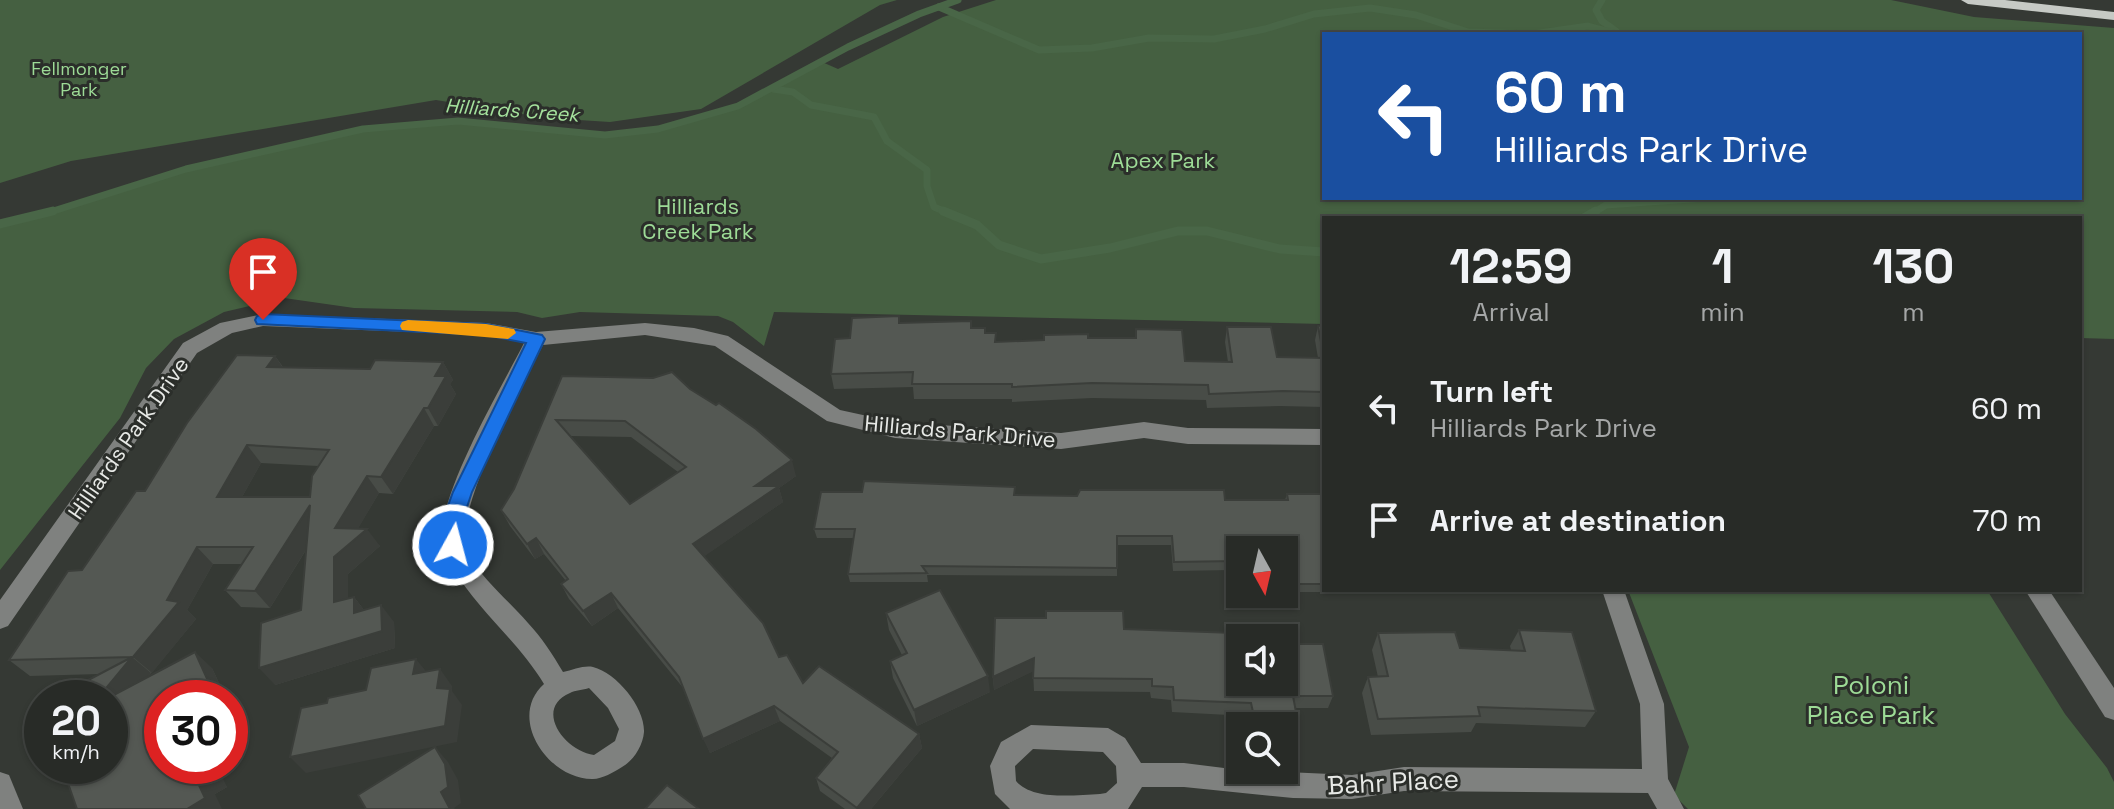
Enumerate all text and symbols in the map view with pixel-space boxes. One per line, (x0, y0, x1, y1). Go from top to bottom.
park label: Fellmonger Park (31, 57, 127, 101)
text: 60 m (1494, 57, 1627, 128)
icon: left (1362, 64, 1466, 168)
water label: Hilliards Creek (444, 92, 582, 128)
text: Hilliards Park Drive (1494, 127, 1808, 173)
park label: Apex Park (1111, 146, 1216, 174)
park label: Hilliards Creek Park (642, 192, 754, 245)
text: 12:59 (1450, 236, 1573, 297)
text: 1 (1712, 236, 1733, 297)
text: 130 (1872, 236, 1954, 297)
pin (229, 238, 297, 320)
icon: arrive (241, 250, 285, 294)
text: Arrival (1472, 295, 1550, 329)
text: min (1700, 295, 1745, 329)
text: m (1902, 295, 1925, 329)
street label: Hilliards Park Drive (61, 351, 195, 525)
text: Turn left (1430, 372, 1553, 411)
icon: left (1362, 386, 1406, 430)
text: 60 m (1971, 389, 2042, 428)
street label: Hilliards Park Drive (863, 409, 1057, 453)
text: Hilliards Park Drive (1430, 411, 1657, 445)
icon: arrive (1362, 498, 1406, 542)
text: Arrive at destination (1430, 501, 1726, 540)
text: 70 m (1973, 501, 2042, 540)
position arrow (411, 503, 495, 587)
north arrow (1226, 536, 1298, 608)
map controls (1226, 536, 1298, 784)
button: sound (1226, 624, 1298, 696)
park label: Poloni Place Park (1807, 668, 1935, 732)
speed limit sign: 30 (144, 680, 248, 784)
text: 20 (51, 696, 101, 747)
button: search (1226, 712, 1298, 784)
text: km/h (52, 739, 100, 765)
street label: Bahr Place (1326, 762, 1460, 802)

